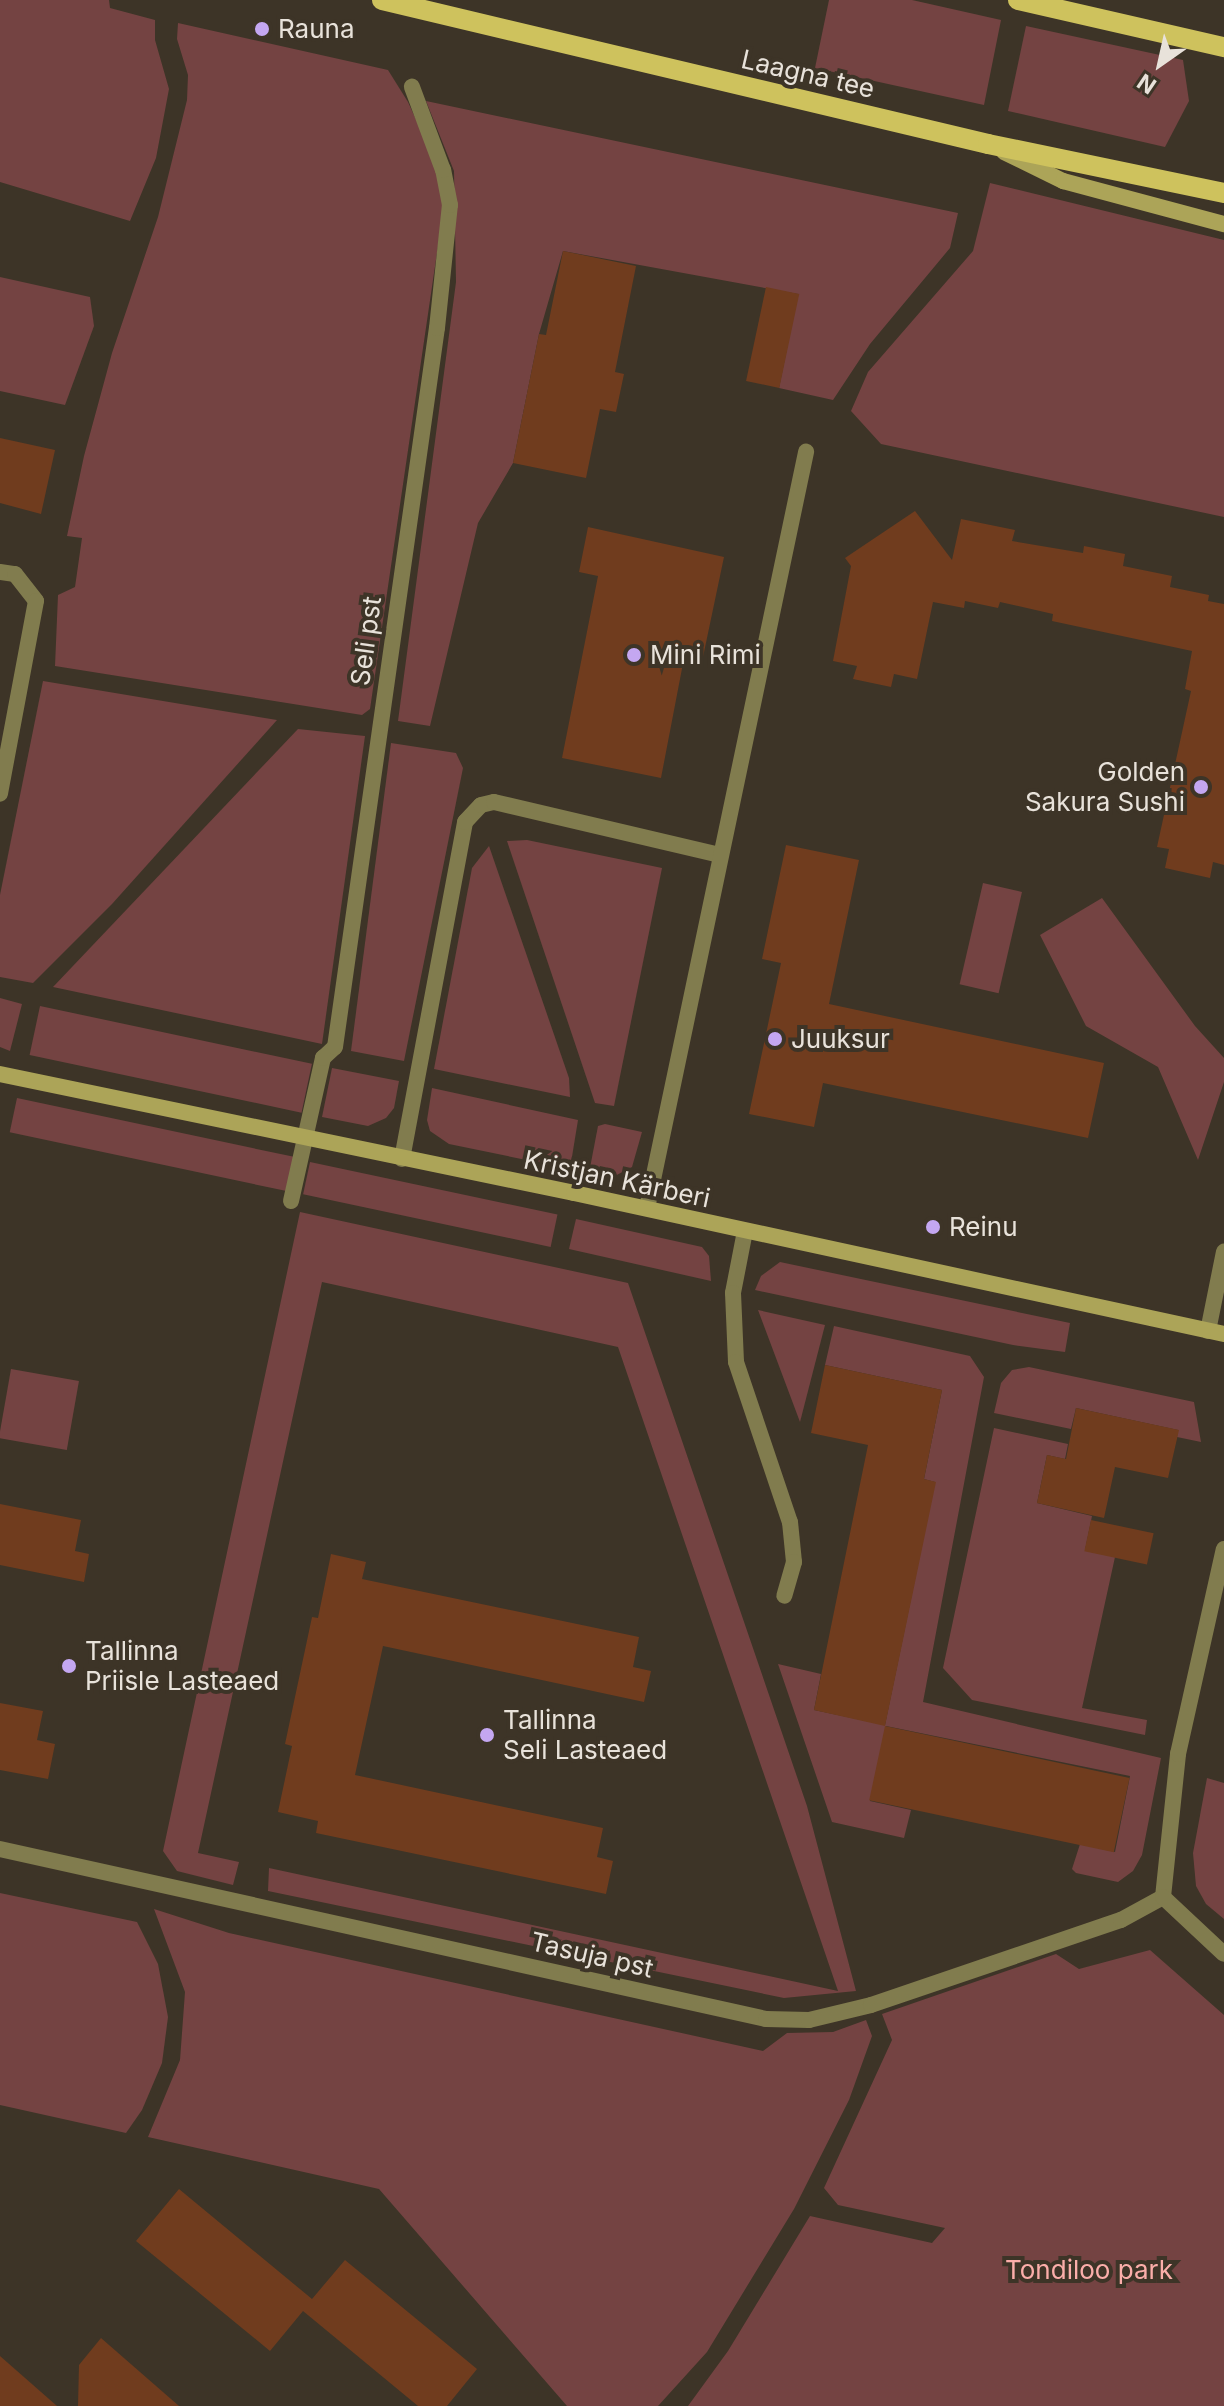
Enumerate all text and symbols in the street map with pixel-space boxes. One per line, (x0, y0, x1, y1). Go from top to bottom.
place label: Rauna (278, 13, 355, 45)
marker: Rauna (253, 20, 271, 38)
north arrow (1120, 24, 1200, 104)
street label: Laagna tee (738, 44, 878, 104)
text: N (1132, 68, 1161, 99)
street label: Seli pst (344, 594, 388, 688)
place label: Mini Rimi (650, 639, 761, 671)
marker: Mini Rimi (625, 646, 643, 664)
place label: Golden Sakura Sushi (1025, 756, 1185, 818)
marker: Golden Sakura Sushi (1192, 778, 1210, 796)
place label: Juuksur (791, 1023, 890, 1055)
marker: Juuksur (766, 1030, 784, 1048)
street label: Kristjan Kärberi (521, 1144, 713, 1214)
place label: Reinu (949, 1211, 1018, 1243)
marker: Reinu (924, 1218, 942, 1236)
place label: Tallinna Priisle Lasteaed (85, 1635, 279, 1696)
marker: Tallinna Priisle Lasteaed (60, 1657, 78, 1675)
place label: Tallinna Seli Lasteaed (503, 1704, 667, 1766)
marker: Tallinna Seli Lasteaed (478, 1726, 496, 1744)
street label: Tasuja pst (528, 1926, 656, 1984)
park label: Tondiloo park (1005, 2254, 1173, 2286)

